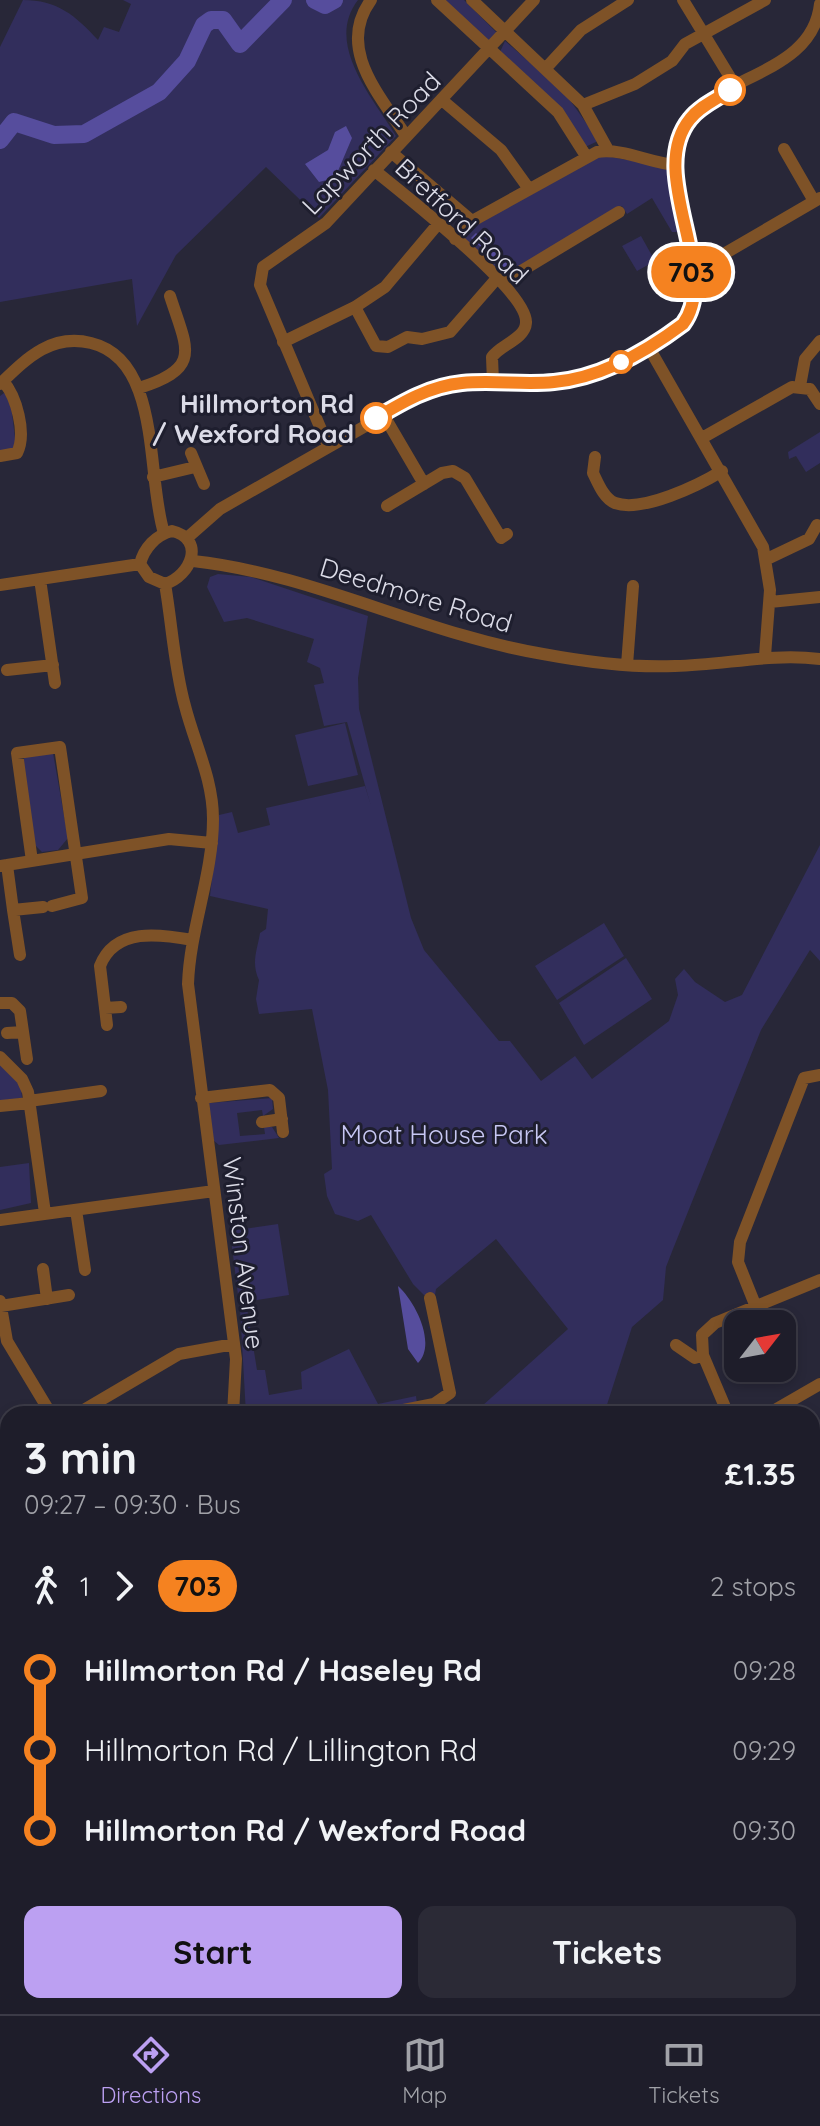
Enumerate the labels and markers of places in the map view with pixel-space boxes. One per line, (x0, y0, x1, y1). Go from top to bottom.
unlabelled marker (715, 75, 745, 105)
unlabelled marker (610, 351, 632, 373)
place label: Hillmorton Rd / Wexford Road (152, 387, 354, 450)
marker: Hillmorton Rd / Wexford Road (361, 403, 391, 433)

